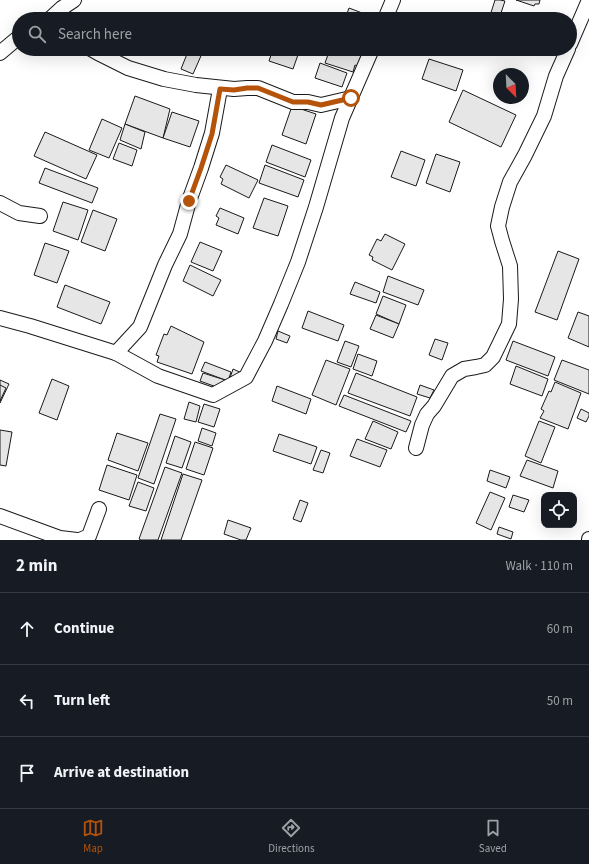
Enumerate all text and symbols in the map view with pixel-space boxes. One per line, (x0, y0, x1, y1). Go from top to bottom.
search box (12, 12, 577, 56)
icon: search (26, 23, 48, 45)
text: Search here (58, 24, 132, 45)
north arrow (493, 68, 529, 104)
route start (342, 89, 360, 107)
route end (180, 192, 198, 210)
map controls (541, 492, 577, 528)
button: locate (541, 492, 577, 528)
text: 2 min (16, 554, 57, 578)
text: Walk · 110 m (505, 557, 573, 575)
icon: ahead (16, 618, 38, 640)
text: Continue (54, 618, 114, 639)
text: 60 m (547, 620, 573, 638)
icon: left (16, 690, 38, 712)
text: Turn left (54, 690, 110, 711)
text: 50 m (547, 692, 573, 710)
icon: arrive (16, 762, 38, 784)
text: Arrive at destination (54, 762, 189, 783)
tab: Map (82, 817, 104, 856)
tab: Directions (268, 817, 315, 856)
tab: Saved (479, 817, 507, 856)

